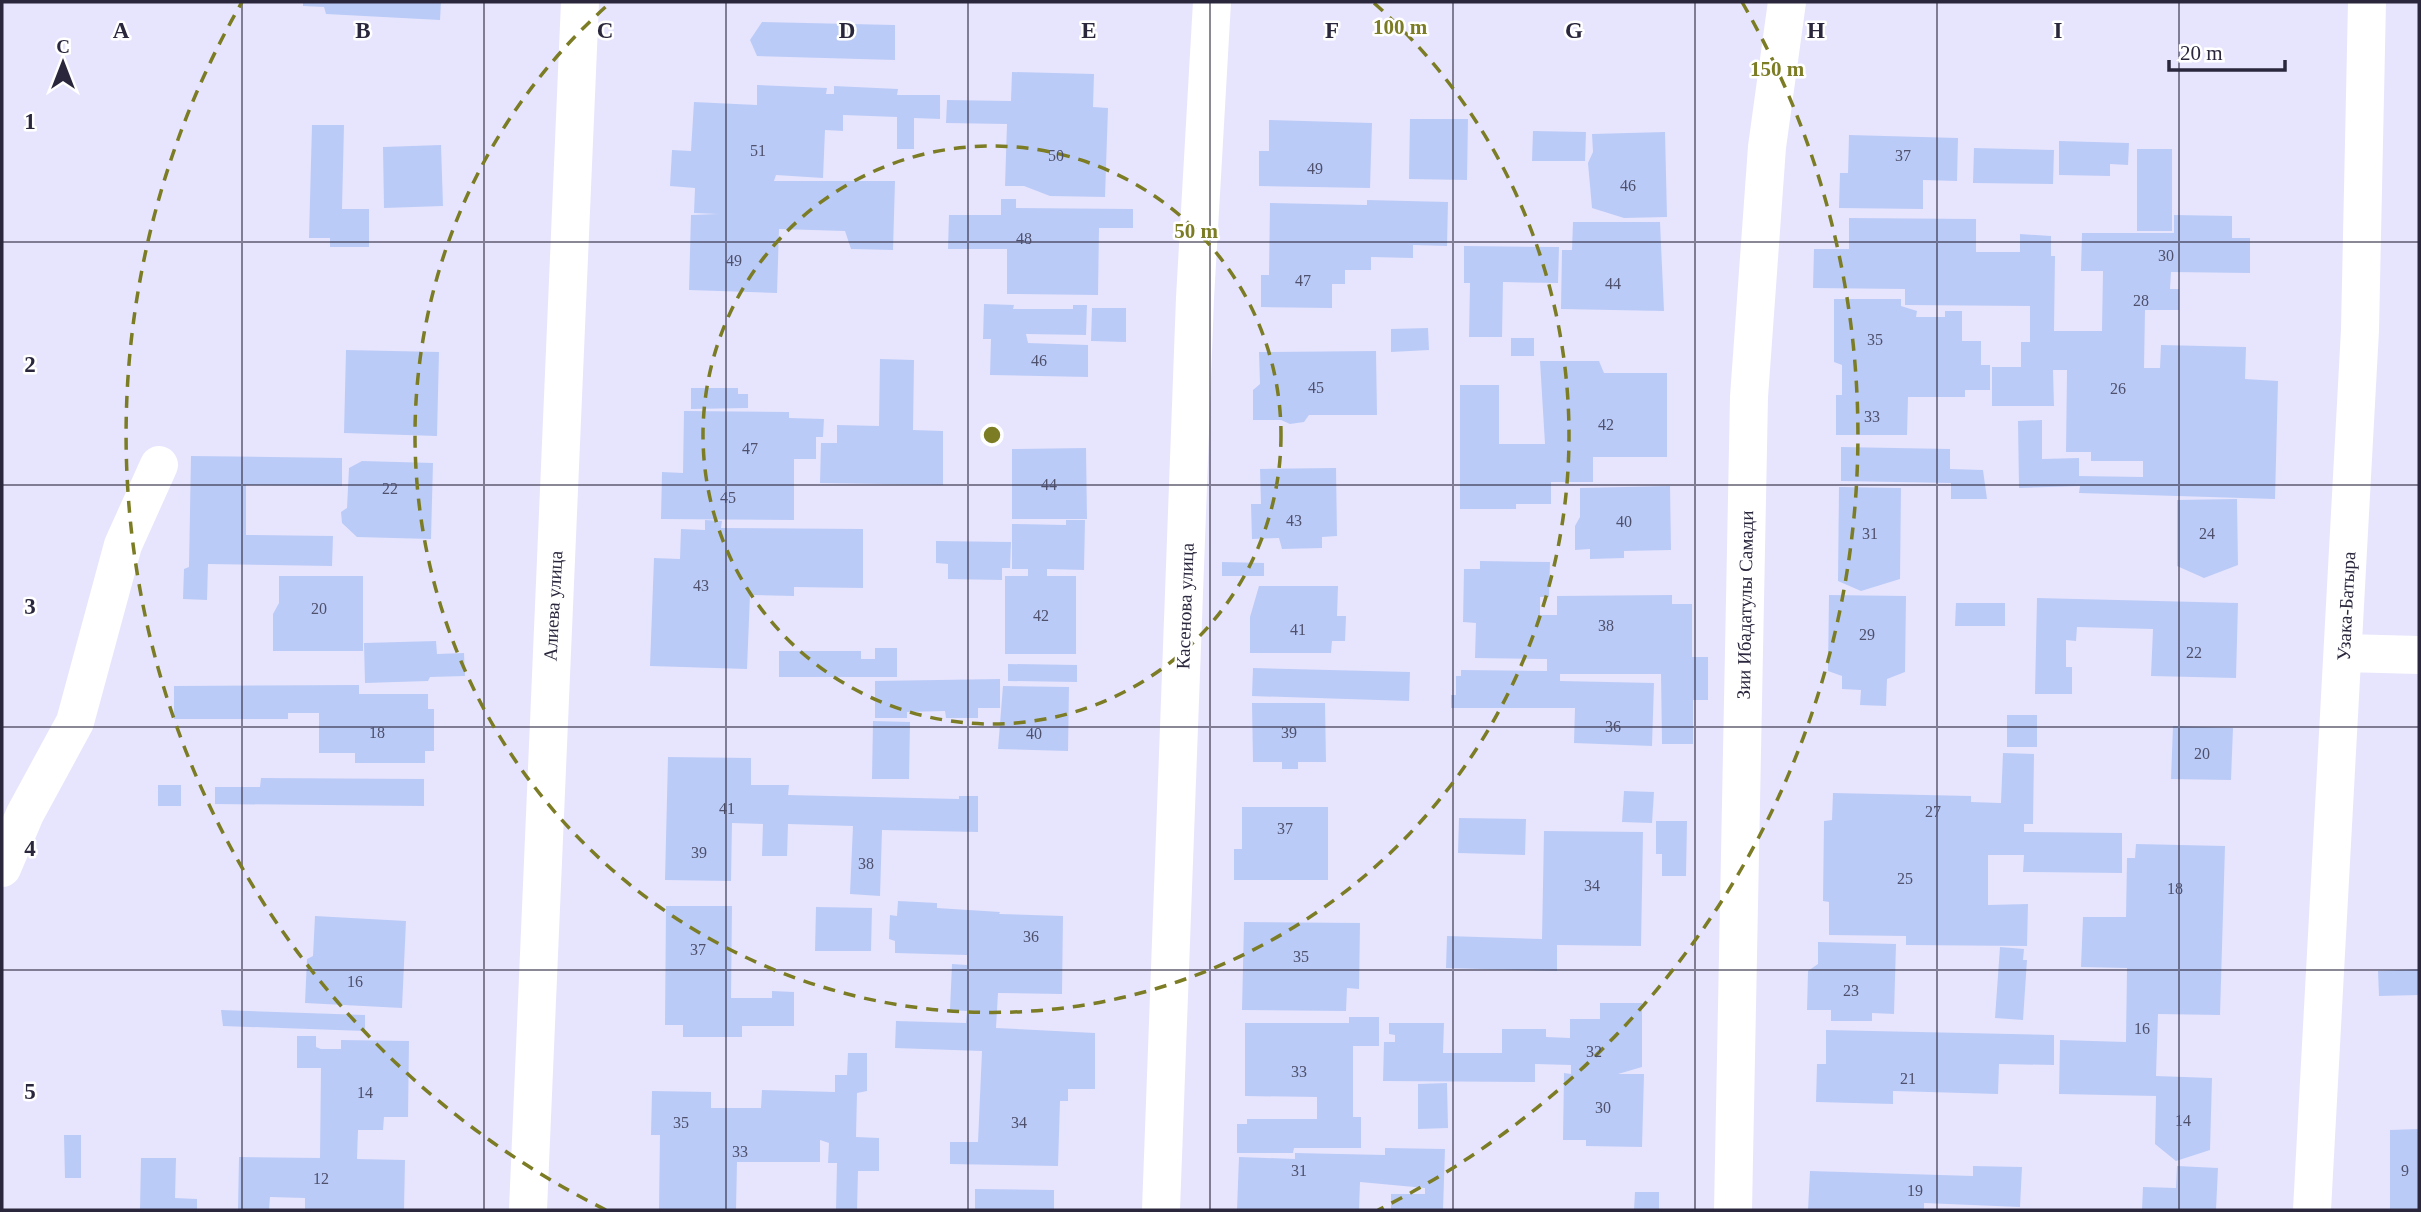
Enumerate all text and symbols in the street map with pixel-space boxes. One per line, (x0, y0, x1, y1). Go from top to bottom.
text: 100 m (1373, 15, 1428, 39)
text: A (113, 18, 130, 43)
text: B (355, 18, 371, 43)
text: C (597, 18, 613, 43)
text: D (839, 18, 855, 43)
text: E (1081, 18, 1097, 43)
text: F (1325, 18, 1339, 43)
text: G (1565, 18, 1583, 43)
text: H (1807, 18, 1825, 43)
text: I (2054, 18, 2063, 43)
north arrow (28, 28, 98, 98)
scale bar (2169, 28, 2284, 72)
text: С (56, 36, 70, 57)
text: 20 m (2180, 41, 2223, 65)
text: 150 m (1750, 57, 1805, 81)
text: 1 (24, 109, 36, 134)
house number: 51 (750, 142, 766, 159)
house number: 50 (1048, 147, 1064, 164)
house number: 37 (1895, 147, 1911, 164)
house number: 49 (1307, 160, 1323, 177)
house number: 46 (1620, 177, 1636, 194)
text: 50 m (1174, 219, 1218, 243)
house number: 48 (1016, 230, 1032, 247)
house number: 30 (2158, 247, 2174, 264)
house number: 49 (726, 252, 742, 269)
house number: 47 (1295, 272, 1311, 289)
house number: 44 (1605, 275, 1621, 292)
house number: 28 (2133, 292, 2149, 309)
house number: 35 (1867, 331, 1883, 348)
text: 2 (24, 352, 36, 377)
house number: 46 (1031, 352, 1047, 369)
house number: 45 (1308, 379, 1324, 396)
house number: 26 (2110, 380, 2126, 397)
house number: 33 (1864, 408, 1880, 425)
house number: 42 (1598, 416, 1614, 433)
centre of rings (980, 423, 1004, 447)
house number: 47 (742, 440, 758, 457)
house number: 44 (1041, 476, 1057, 493)
house number: 22 (382, 480, 398, 497)
house number: 45 (720, 489, 736, 506)
street label: Зии Ибадатулы Самади (1733, 510, 1757, 700)
house number: 43 (1286, 512, 1302, 529)
house number: 40 (1616, 513, 1632, 530)
house number: 31 (1862, 525, 1878, 542)
house number: 24 (2199, 525, 2215, 542)
street label: Касенова улица (1172, 542, 1198, 670)
street label: Алиева улица (540, 550, 566, 662)
street label: Узака-Батыра (2333, 550, 2359, 661)
house number: 43 (693, 577, 709, 594)
text: 3 (24, 594, 36, 619)
house number: 20 (311, 600, 327, 617)
house number: 42 (1033, 607, 1049, 624)
house number: 38 (1598, 617, 1614, 634)
house number: 41 (1290, 621, 1306, 638)
house number: 29 (1859, 626, 1875, 643)
house number: 22 (2186, 644, 2202, 661)
house number: 36 (1605, 718, 1621, 735)
house number: 18 (369, 724, 385, 741)
house number: 39 (1281, 724, 1297, 741)
house number: 40 (1026, 725, 1042, 742)
house number: 20 (2194, 745, 2210, 762)
house number: 41 (719, 800, 735, 817)
house number: 27 (1925, 803, 1941, 820)
house number: 37 (1277, 820, 1293, 837)
text: 4 (24, 836, 36, 861)
house number: 39 (691, 844, 707, 861)
house number: 38 (858, 855, 874, 872)
house number: 25 (1897, 870, 1913, 887)
house number: 34 (1584, 877, 1600, 894)
house number: 18 (2167, 880, 2183, 897)
house number: 36 (1023, 928, 1039, 945)
house number: 37 (690, 941, 706, 958)
house number: 35 (1293, 948, 1309, 965)
house number: 16 (347, 973, 363, 990)
house number: 23 (1843, 982, 1859, 999)
house number: 16 (2134, 1020, 2150, 1037)
house number: 32 (1586, 1043, 1602, 1060)
house number: 33 (1291, 1063, 1307, 1080)
house number: 21 (1900, 1070, 1916, 1087)
text: 5 (24, 1079, 36, 1104)
house number: 14 (357, 1084, 373, 1101)
house number: 30 (1595, 1099, 1611, 1116)
house number: 14 (2175, 1112, 2191, 1129)
house number: 35 (673, 1114, 689, 1131)
house number: 34 (1011, 1114, 1027, 1131)
house number: 33 (732, 1143, 748, 1160)
house number: 31 (1291, 1162, 1307, 1179)
house number: 9 (2401, 1162, 2409, 1179)
house number: 12 (313, 1170, 329, 1187)
house number: 19 (1907, 1182, 1923, 1199)

